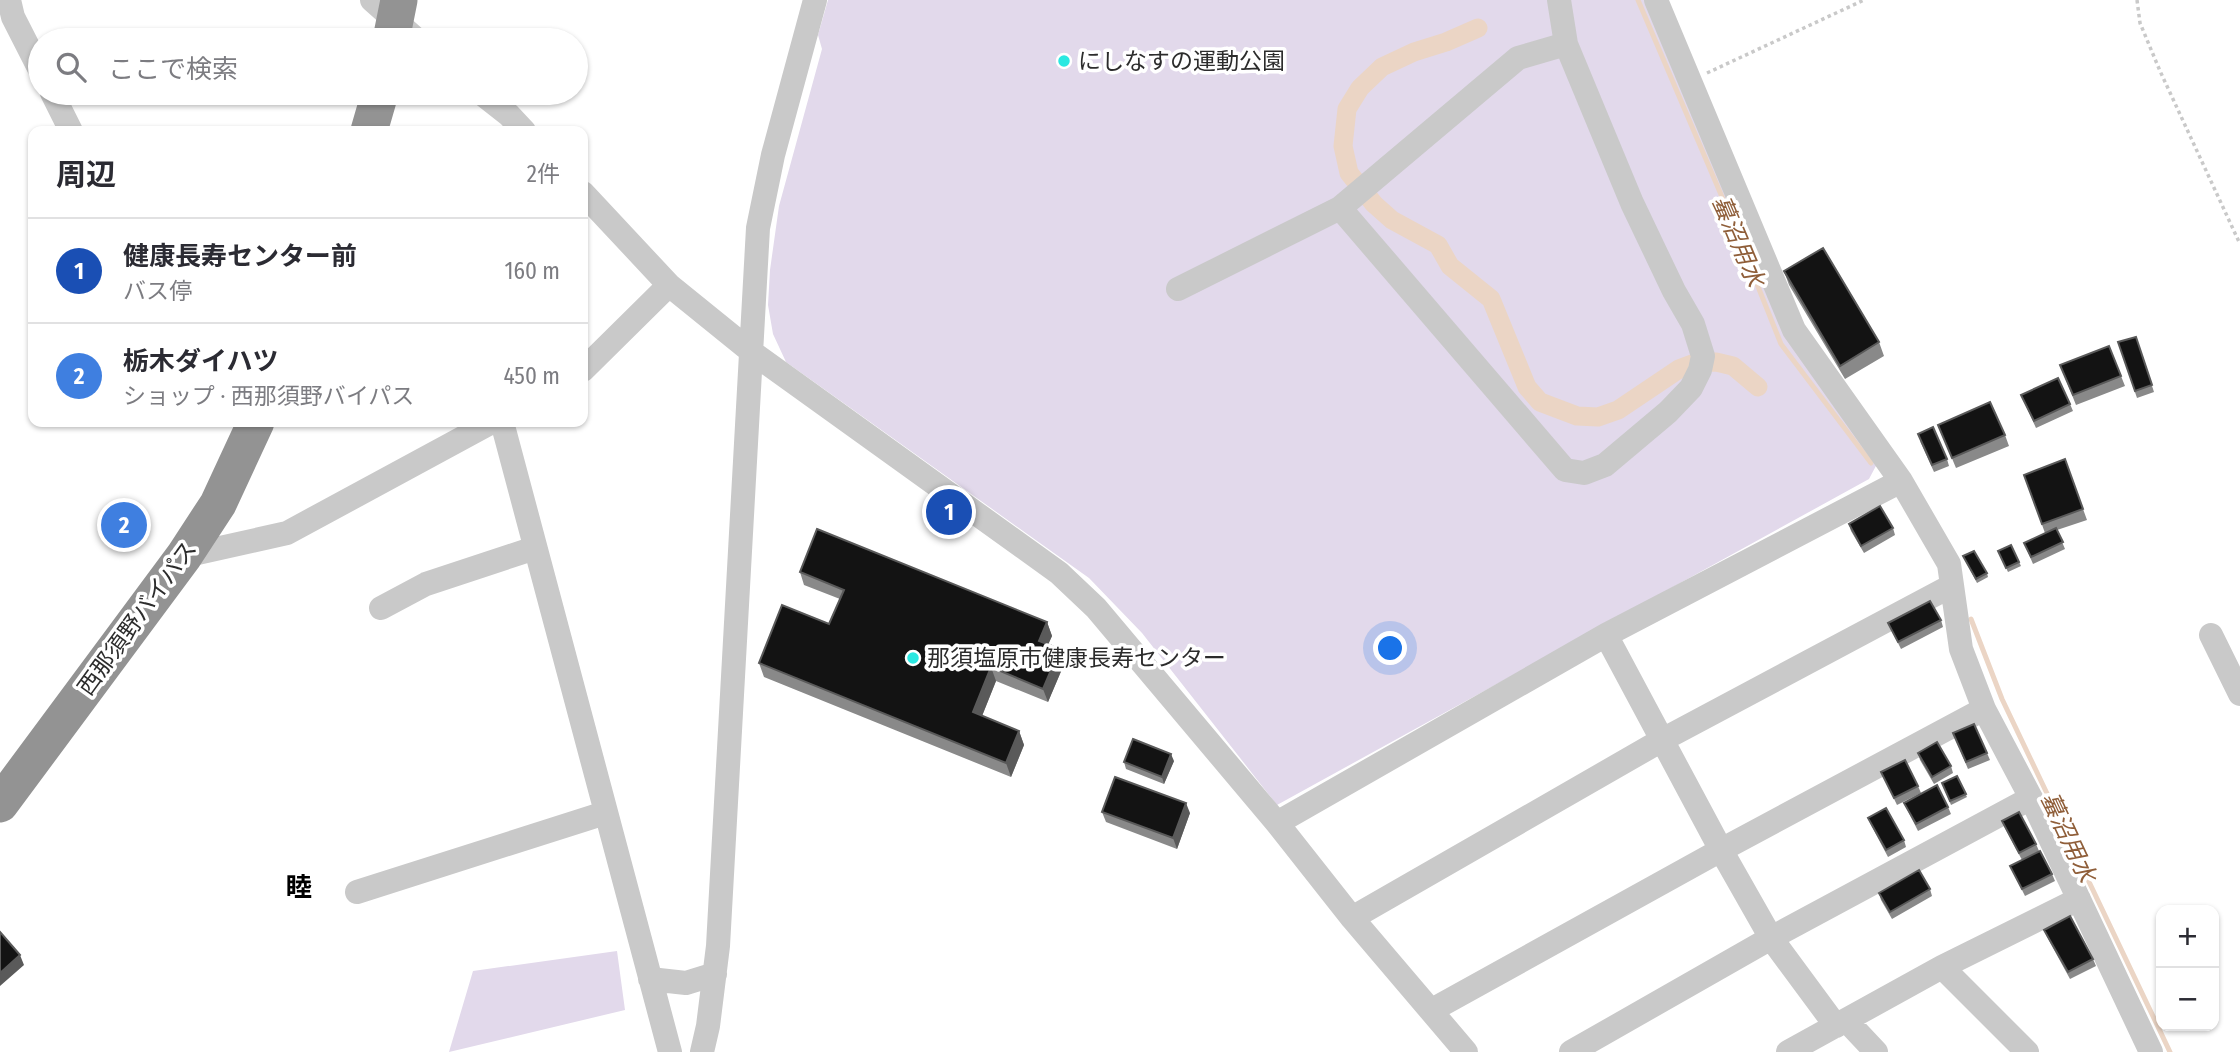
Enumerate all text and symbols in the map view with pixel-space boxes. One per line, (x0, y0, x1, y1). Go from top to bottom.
search box (28, 28, 588, 105)
place label: にしなすの運動公園 (1078, 47, 1285, 75)
icon: search (52, 48, 90, 86)
marker: にしなすの運動公園 (1056, 53, 1072, 69)
text: ここで検索 (108, 54, 238, 85)
text: 周辺 (56, 157, 116, 193)
text: 2件 (527, 160, 560, 188)
water label: 蟇沼用水 (1706, 191, 1771, 293)
text: 健康長寿センター前 (123, 241, 357, 272)
text: 1 (74, 257, 84, 285)
text: 160 m (505, 257, 560, 285)
text: バス停 (123, 277, 192, 305)
text: 栃木ダイハツ (123, 346, 278, 377)
text: 2 (74, 362, 84, 390)
text: 450 m (503, 362, 560, 390)
text: ショップ · 西那須野バイパス (123, 382, 414, 410)
pin: 1 (926, 486, 972, 538)
pin: 2 (101, 499, 147, 551)
street label: 西那須野バイパス (72, 536, 202, 700)
your location (1373, 631, 1407, 665)
place label: 那須塩原市健康長寿センター (927, 644, 1226, 672)
marker: 那須塩原市健康長寿センター (905, 650, 921, 666)
water label: 蟇沼用水 (2035, 788, 2102, 889)
district label: 睦 (286, 872, 312, 903)
map controls (2156, 905, 2219, 1031)
button: + (2156, 905, 2219, 968)
button: − (2156, 968, 2219, 1031)

